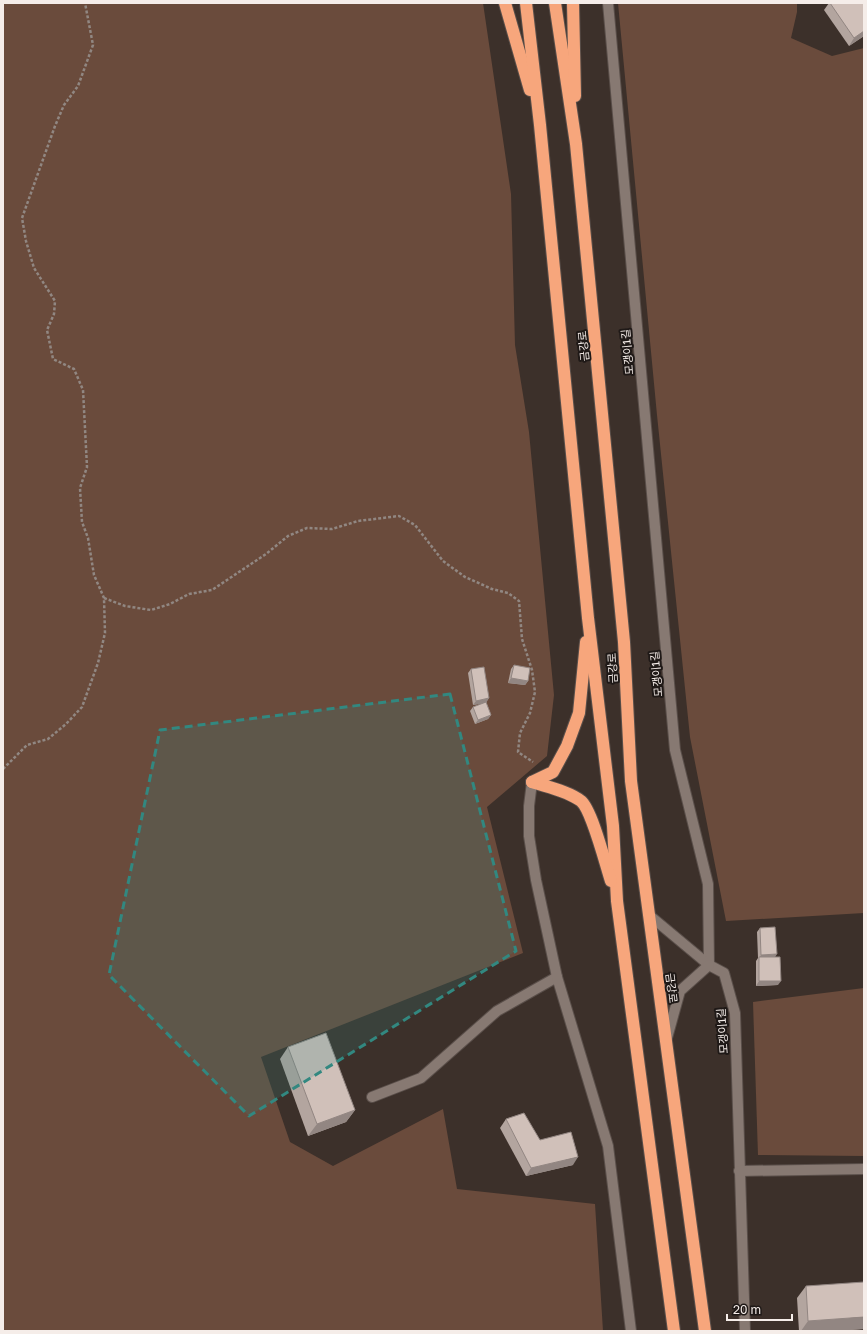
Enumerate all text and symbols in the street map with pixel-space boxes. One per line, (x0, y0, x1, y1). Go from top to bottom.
street label: 모갱이1길 (619, 329, 635, 375)
street label: 금강로 (575, 330, 591, 362)
street label: 모갱이1길 (648, 651, 664, 697)
street label: 금강로 (605, 652, 619, 684)
street label: 금강로 (664, 972, 680, 1004)
street label: 모갱이1길 (714, 1008, 730, 1054)
scale bar (727, 1296, 792, 1322)
text: 20 m (733, 1302, 761, 1317)

